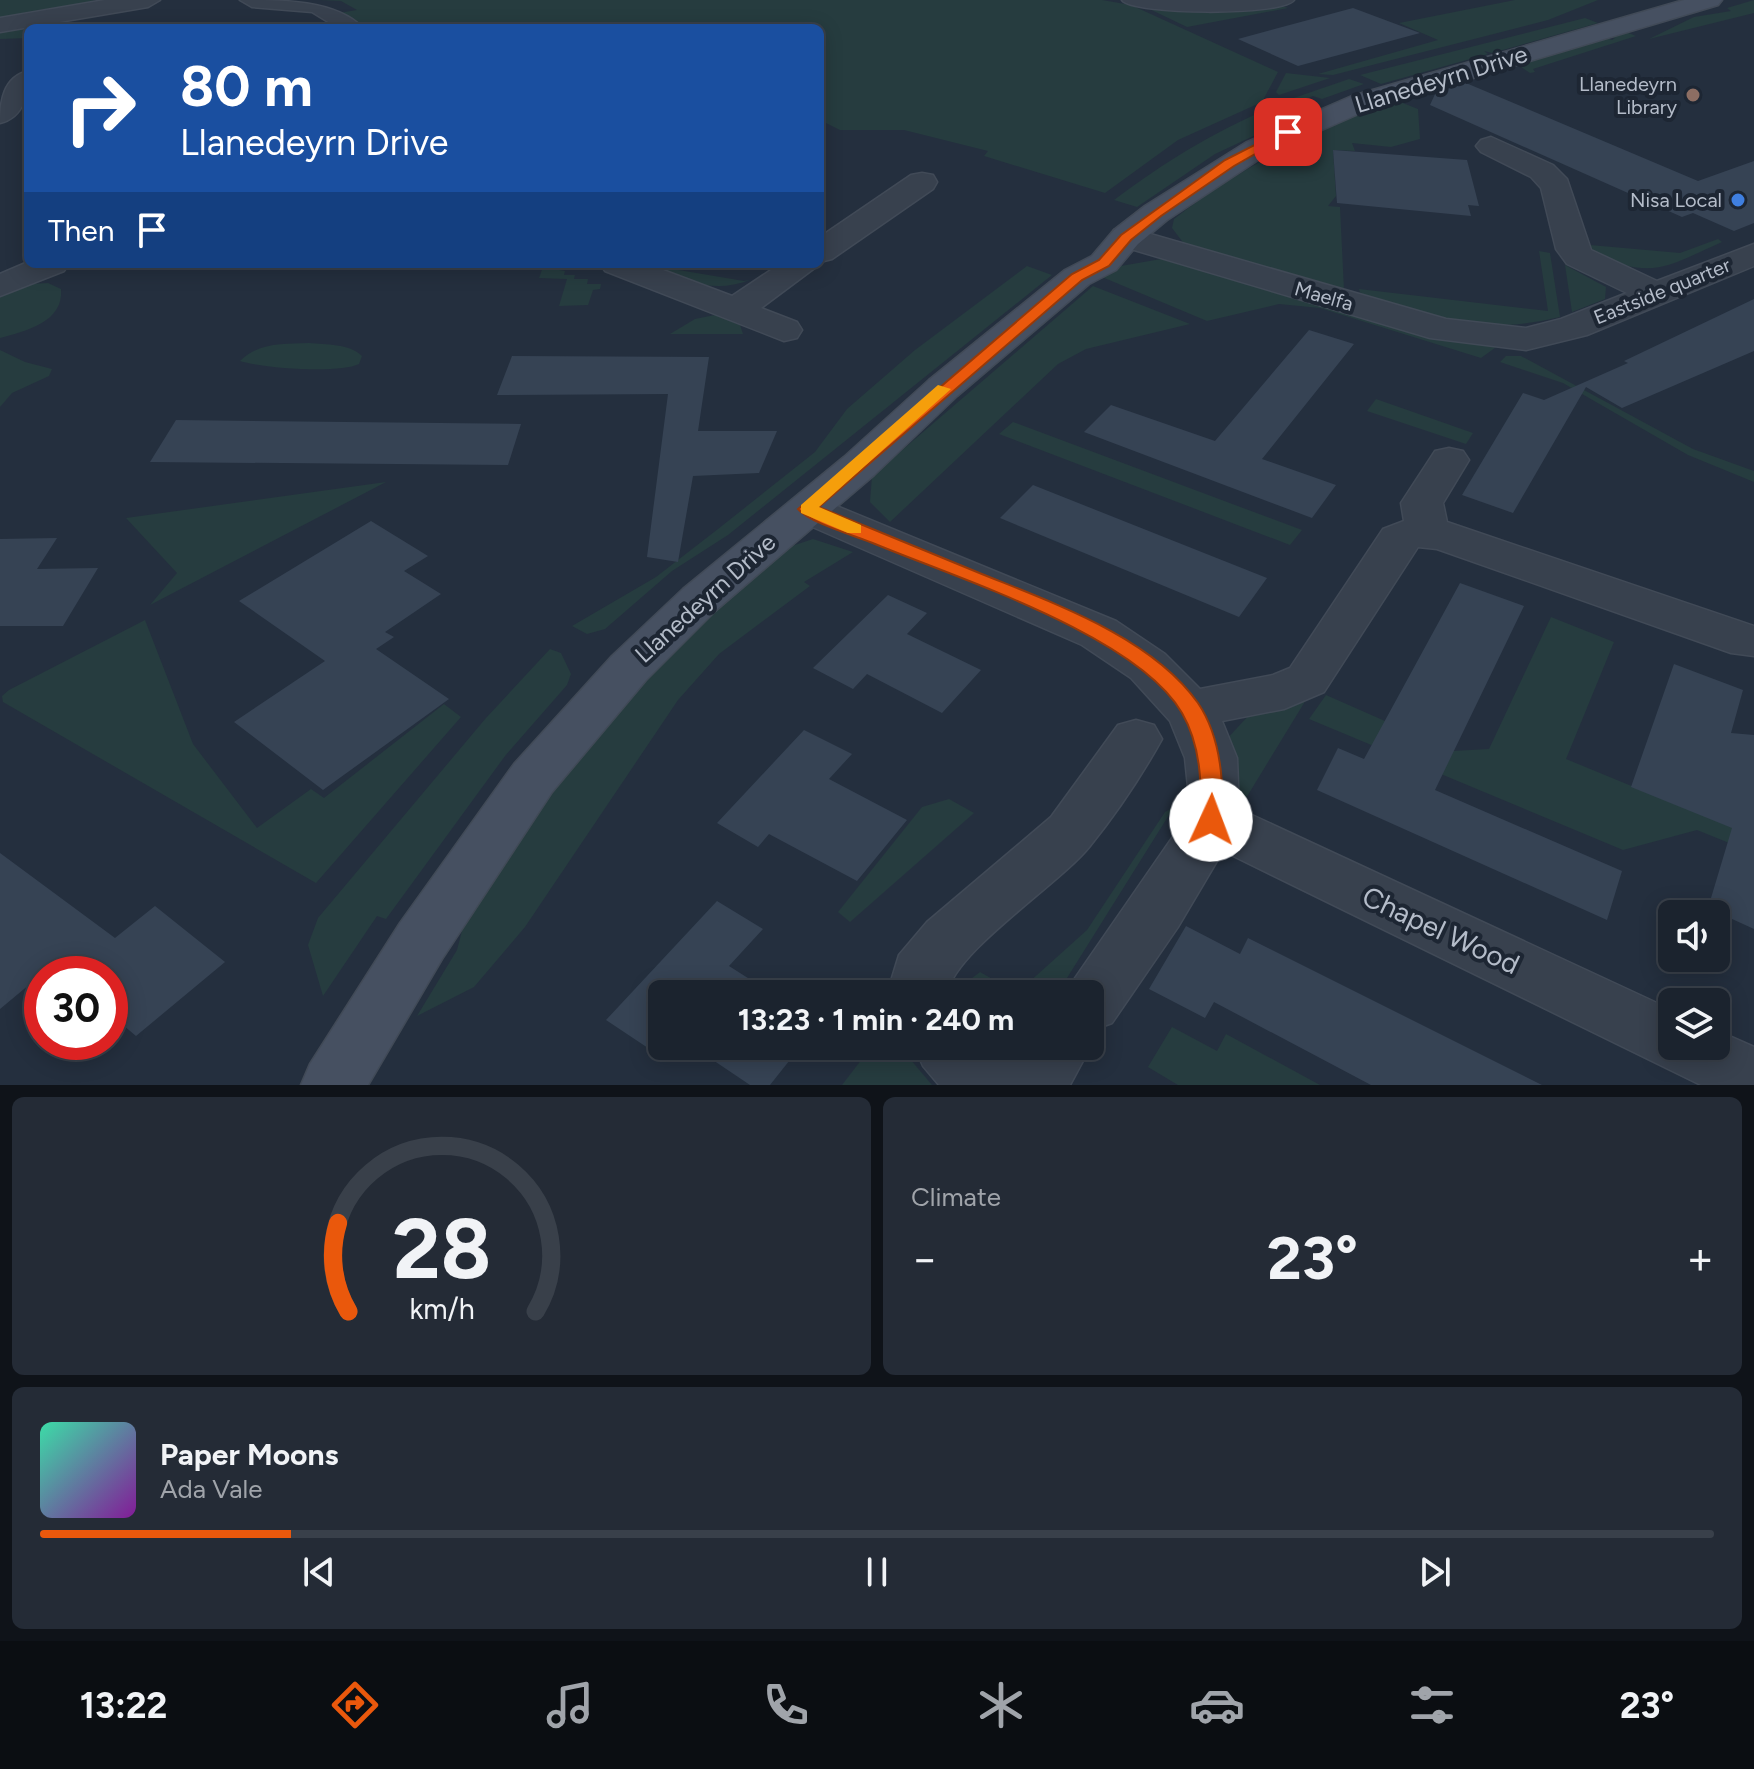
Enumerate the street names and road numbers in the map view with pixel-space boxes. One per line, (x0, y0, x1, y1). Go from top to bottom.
street label: Llanedeyrn Drive (1351, 39, 1531, 119)
street label: Eastside quarter (1590, 253, 1734, 329)
street label: Maelfa (1292, 276, 1356, 316)
street label: Llanedeyrn Drive (629, 527, 781, 669)
street label: Chapel Wood (1357, 879, 1525, 981)

